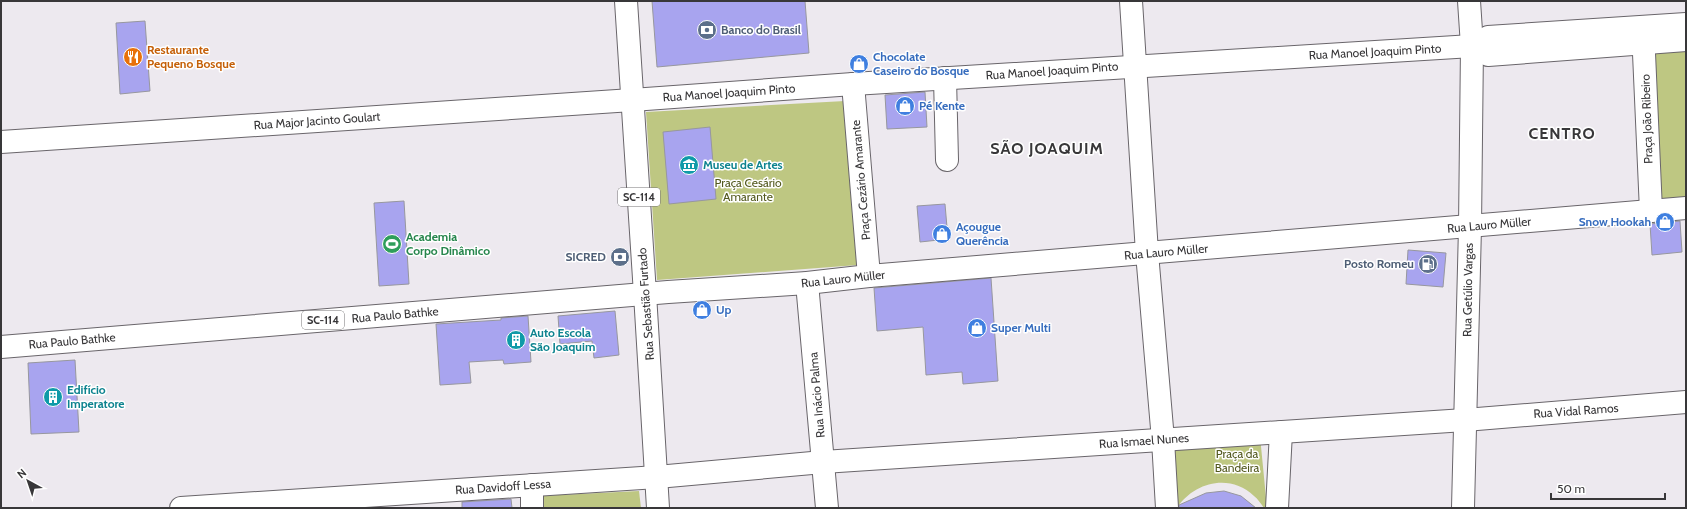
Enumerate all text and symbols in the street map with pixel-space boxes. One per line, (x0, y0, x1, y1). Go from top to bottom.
bank icon: Banco do Brasil (696, 19, 718, 41)
place label: Banco do Brasil (721, 22, 801, 37)
street label: Rua Manoel Joaquim Pinto (1308, 41, 1442, 62)
place label: Restaurante Pequeno Bosque (147, 42, 235, 71)
restaurant icon: Restaurante Pequeno Bosque (122, 46, 144, 68)
place label: Chocolate Caseiro do Bosque (873, 49, 969, 78)
shop icon: Chocolate Caseiro do Bosque (848, 53, 870, 75)
street label: Rua Manoel Joaquim Pinto (985, 58, 1119, 83)
street label: Praça João Ribeiro (1637, 73, 1656, 164)
street label: Rua Manoel Joaquim Pinto (662, 80, 796, 105)
shop icon: Pé Kente (894, 95, 916, 117)
place label: Pé Kente (919, 98, 965, 113)
street label: Rua Major Jacinto Goulart (253, 109, 381, 132)
street label: Praça Cezário Amarante (848, 119, 873, 241)
district label: CENTRO (1528, 124, 1596, 143)
district label: SÃO JOAQUIM (990, 139, 1104, 158)
museum icon: Museu de Artes (678, 154, 700, 176)
place label: Museu de Artes (703, 157, 783, 172)
park label: Praça Cesário Amarante (714, 175, 782, 204)
road number: SC-114 (618, 188, 660, 206)
shop icon: Snow Hookah (1654, 211, 1676, 233)
street label: Rua Lauro Müller (1446, 213, 1532, 236)
place label: Snow Hookah (1579, 214, 1651, 229)
place label: Açougue Querência (956, 219, 1009, 248)
shop icon: Açougue Querência (931, 223, 953, 245)
place label: Academia Corpo Dinâmico (406, 229, 490, 258)
sports icon: Academia Corpo Dinâmico (381, 233, 403, 255)
street label: Rua Lauro Müller (1123, 240, 1209, 263)
street label: Rua Getúlio Vargas (1459, 243, 1476, 337)
bank icon: SICRED (609, 246, 631, 268)
street label: Rua Sebastião Furtado (634, 247, 657, 361)
place label: SICRED (565, 249, 606, 264)
fuel station icon: Posto Romeu (1417, 253, 1439, 275)
place label: Posto Romeu (1344, 256, 1414, 271)
street label: Rua Lauro Müller (800, 267, 886, 290)
shop icon: Up (691, 299, 713, 321)
place label: Up (716, 302, 731, 317)
street label: Rua Paulo Bathke (351, 303, 439, 326)
road number: SC-114 (302, 311, 344, 329)
shop icon: Super Multi (966, 317, 988, 339)
place label: Super Multi (991, 320, 1051, 335)
place label: Auto Escola São Joaquim (530, 325, 595, 354)
street label: Rua Paulo Bathke (28, 329, 116, 352)
building icon: Auto Escola São Joaquim (505, 329, 527, 351)
street label: Rua Inácio Palma (805, 351, 828, 439)
place label: Edifício Imperatore (67, 382, 125, 411)
building icon: Edifício Imperatore (42, 386, 64, 408)
street label: Rua Vidal Ramos (1533, 400, 1619, 421)
street label: Rua Ismael Nunes (1098, 430, 1189, 451)
park label: Praça da Bandeira (1215, 446, 1259, 475)
north arrow (8, 461, 48, 501)
text: N (14, 465, 29, 481)
scale bar (1551, 475, 1665, 501)
street label: Rua Davidoff Lessa (455, 476, 552, 497)
text: 50 m (1557, 481, 1585, 496)

